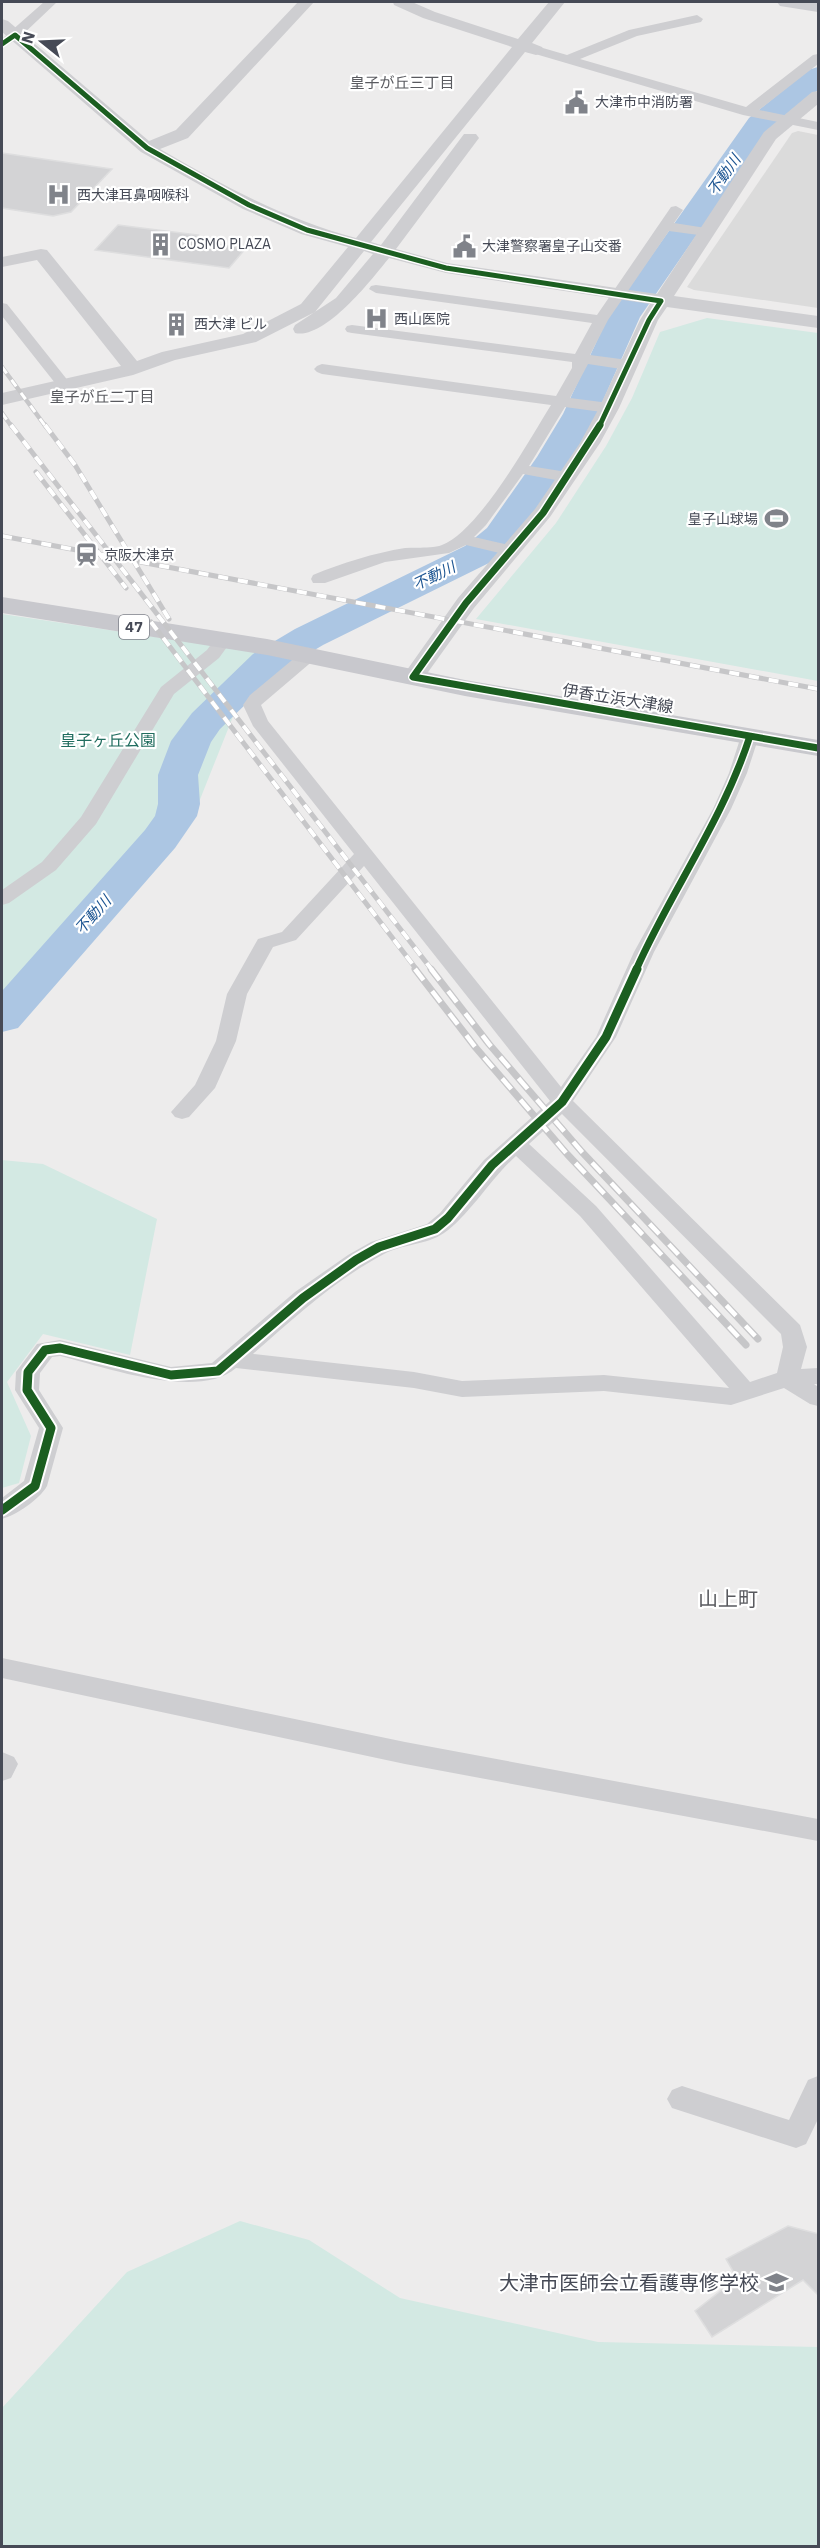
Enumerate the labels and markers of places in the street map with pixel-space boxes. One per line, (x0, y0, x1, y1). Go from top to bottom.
public building icon: 大津市中消防署 (564, 89, 590, 115)
place label: 大津市中消防署 (595, 93, 693, 111)
hospital icon: 西大津耳鼻咽喉科 (46, 182, 72, 208)
place label: 西大津耳鼻咽喉科 (77, 186, 189, 204)
building icon: COSMO PLAZA (147, 231, 173, 257)
public building icon: 大津警察署皇子山交番 (451, 233, 477, 259)
place label: COSMO PLAZA (178, 235, 271, 253)
place label: 大津警察署皇子山交番 (482, 237, 622, 255)
hospital icon: 西山医院 (363, 306, 389, 332)
place label: 西山医院 (394, 310, 450, 328)
building icon: 西大津 ビル (163, 311, 189, 337)
place label: 西大津 ビル (194, 315, 267, 333)
sports icon: 皇子山球場 (763, 506, 789, 532)
place label: 皇子山球場 (688, 510, 758, 528)
station icon: 京阪大津京 (73, 542, 99, 568)
place label: 京阪大津京 (104, 546, 174, 564)
place label: 大津市医師会立看護専修学校 (499, 2269, 759, 2296)
school or university icon: 大津市医師会立看護専修学校 (764, 2270, 790, 2296)

